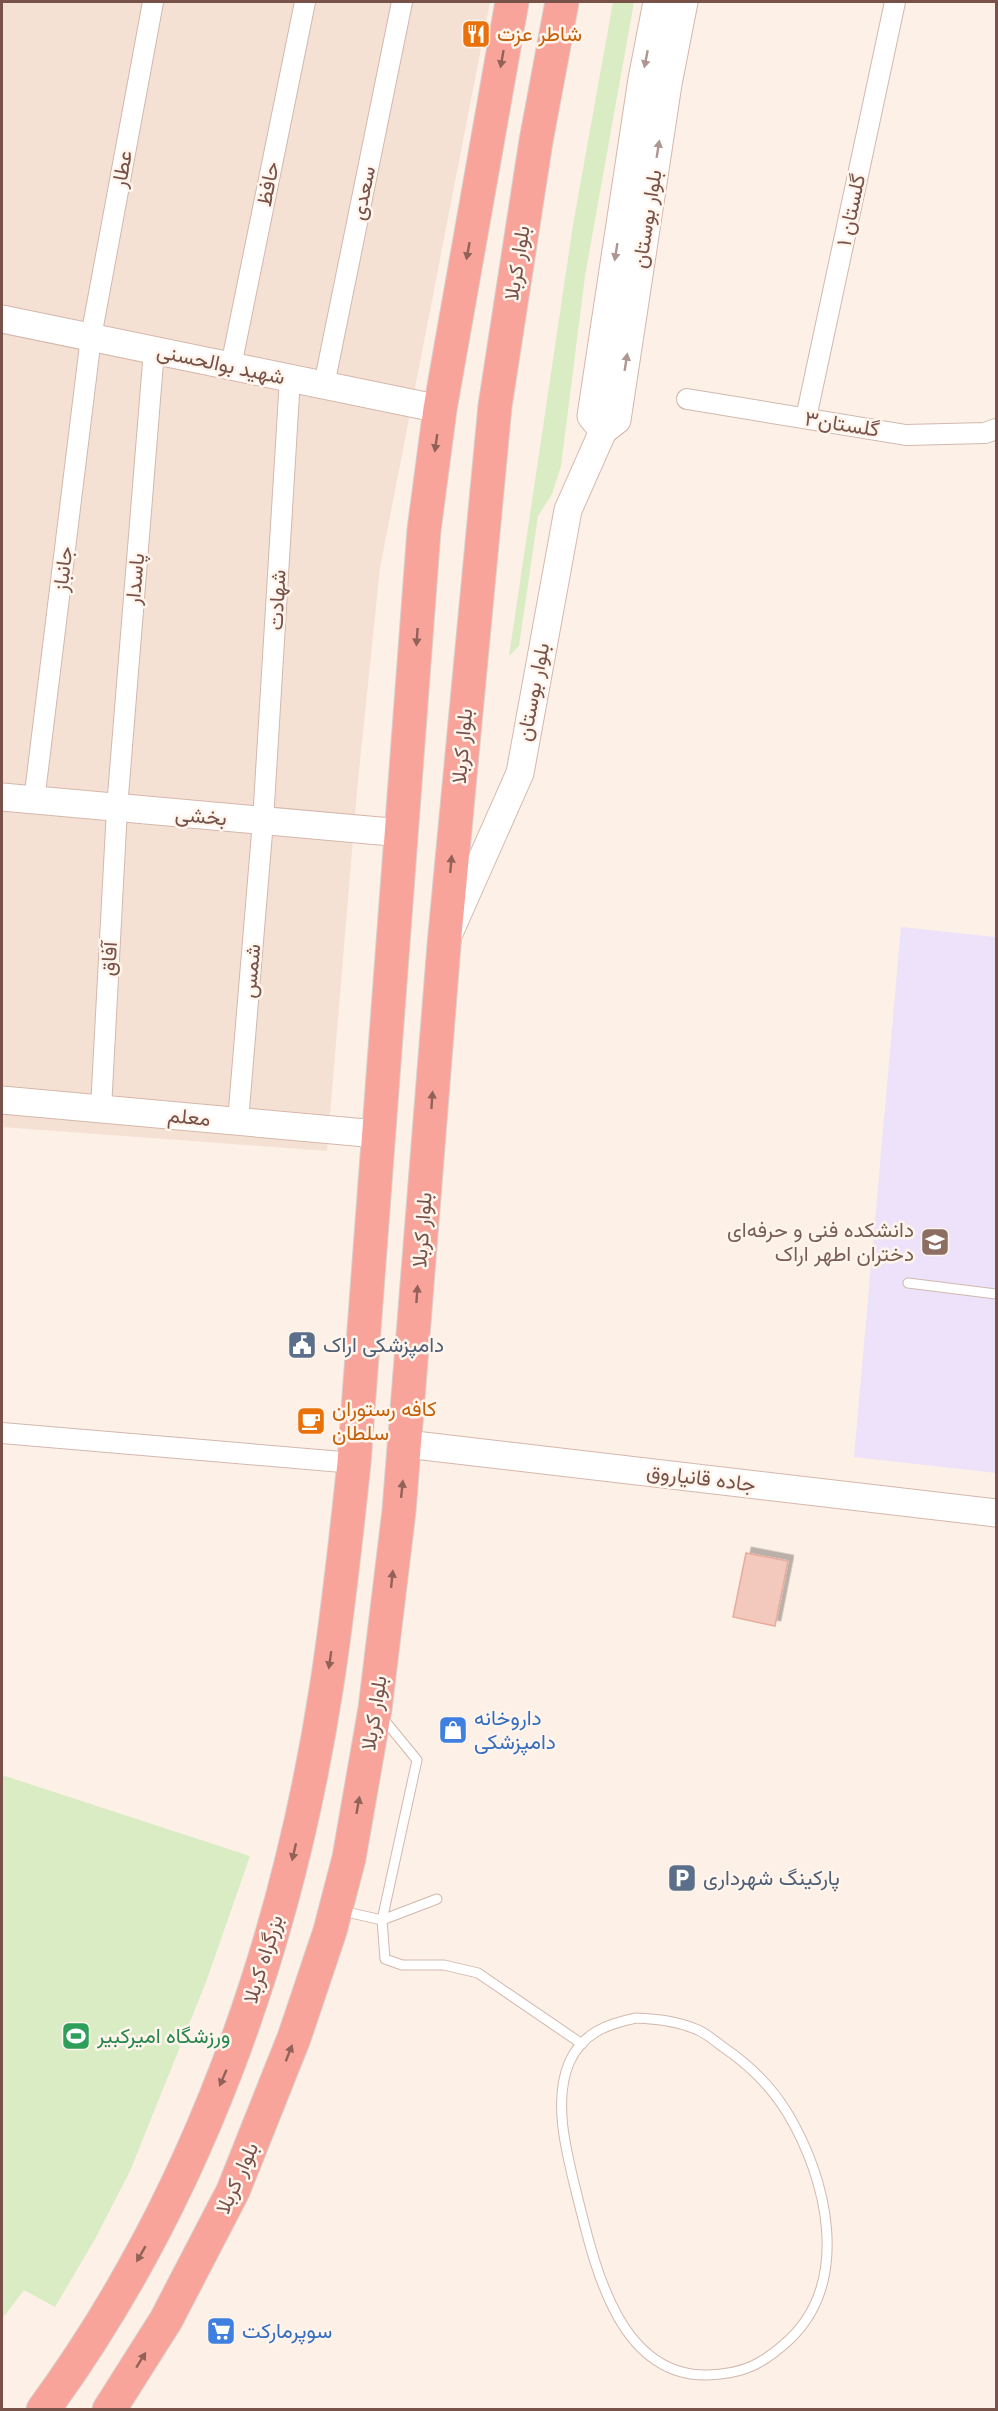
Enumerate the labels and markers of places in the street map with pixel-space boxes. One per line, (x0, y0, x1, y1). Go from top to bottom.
restaurant icon: شاطر عزت (460, 18, 492, 50)
place label: شاطر عزت (497, 20, 582, 48)
place label: دانشکده فنی و حرفه‌ای دختران اطهر اراک (727, 1216, 914, 1268)
school or university icon: دانشکده فنی و حرفه‌ای دختران اطهر اراک (919, 1226, 951, 1258)
public building icon: دامپزشکی اراک (286, 1329, 318, 1361)
place label: دامپزشکی اراک (323, 1331, 444, 1359)
place label: کافه رستوران سلطان (332, 1395, 437, 1447)
cafe icon: کافه رستوران سلطان (295, 1405, 327, 1437)
place label: داروخانه دامپزشکی (474, 1704, 556, 1756)
shop icon: داروخانه دامپزشکی (437, 1714, 469, 1746)
parking icon: پارکینگ شهرداری (666, 1862, 698, 1894)
place label: پارکینگ شهرداری (703, 1864, 840, 1892)
sports icon: ورزشگاه امیرکبیر (60, 2020, 92, 2052)
place label: ورزشگاه امیرکبیر (96, 2022, 230, 2050)
supermarket icon: سوپرمارکت (205, 2315, 237, 2347)
place label: سوپرمارکت (242, 2317, 332, 2345)

